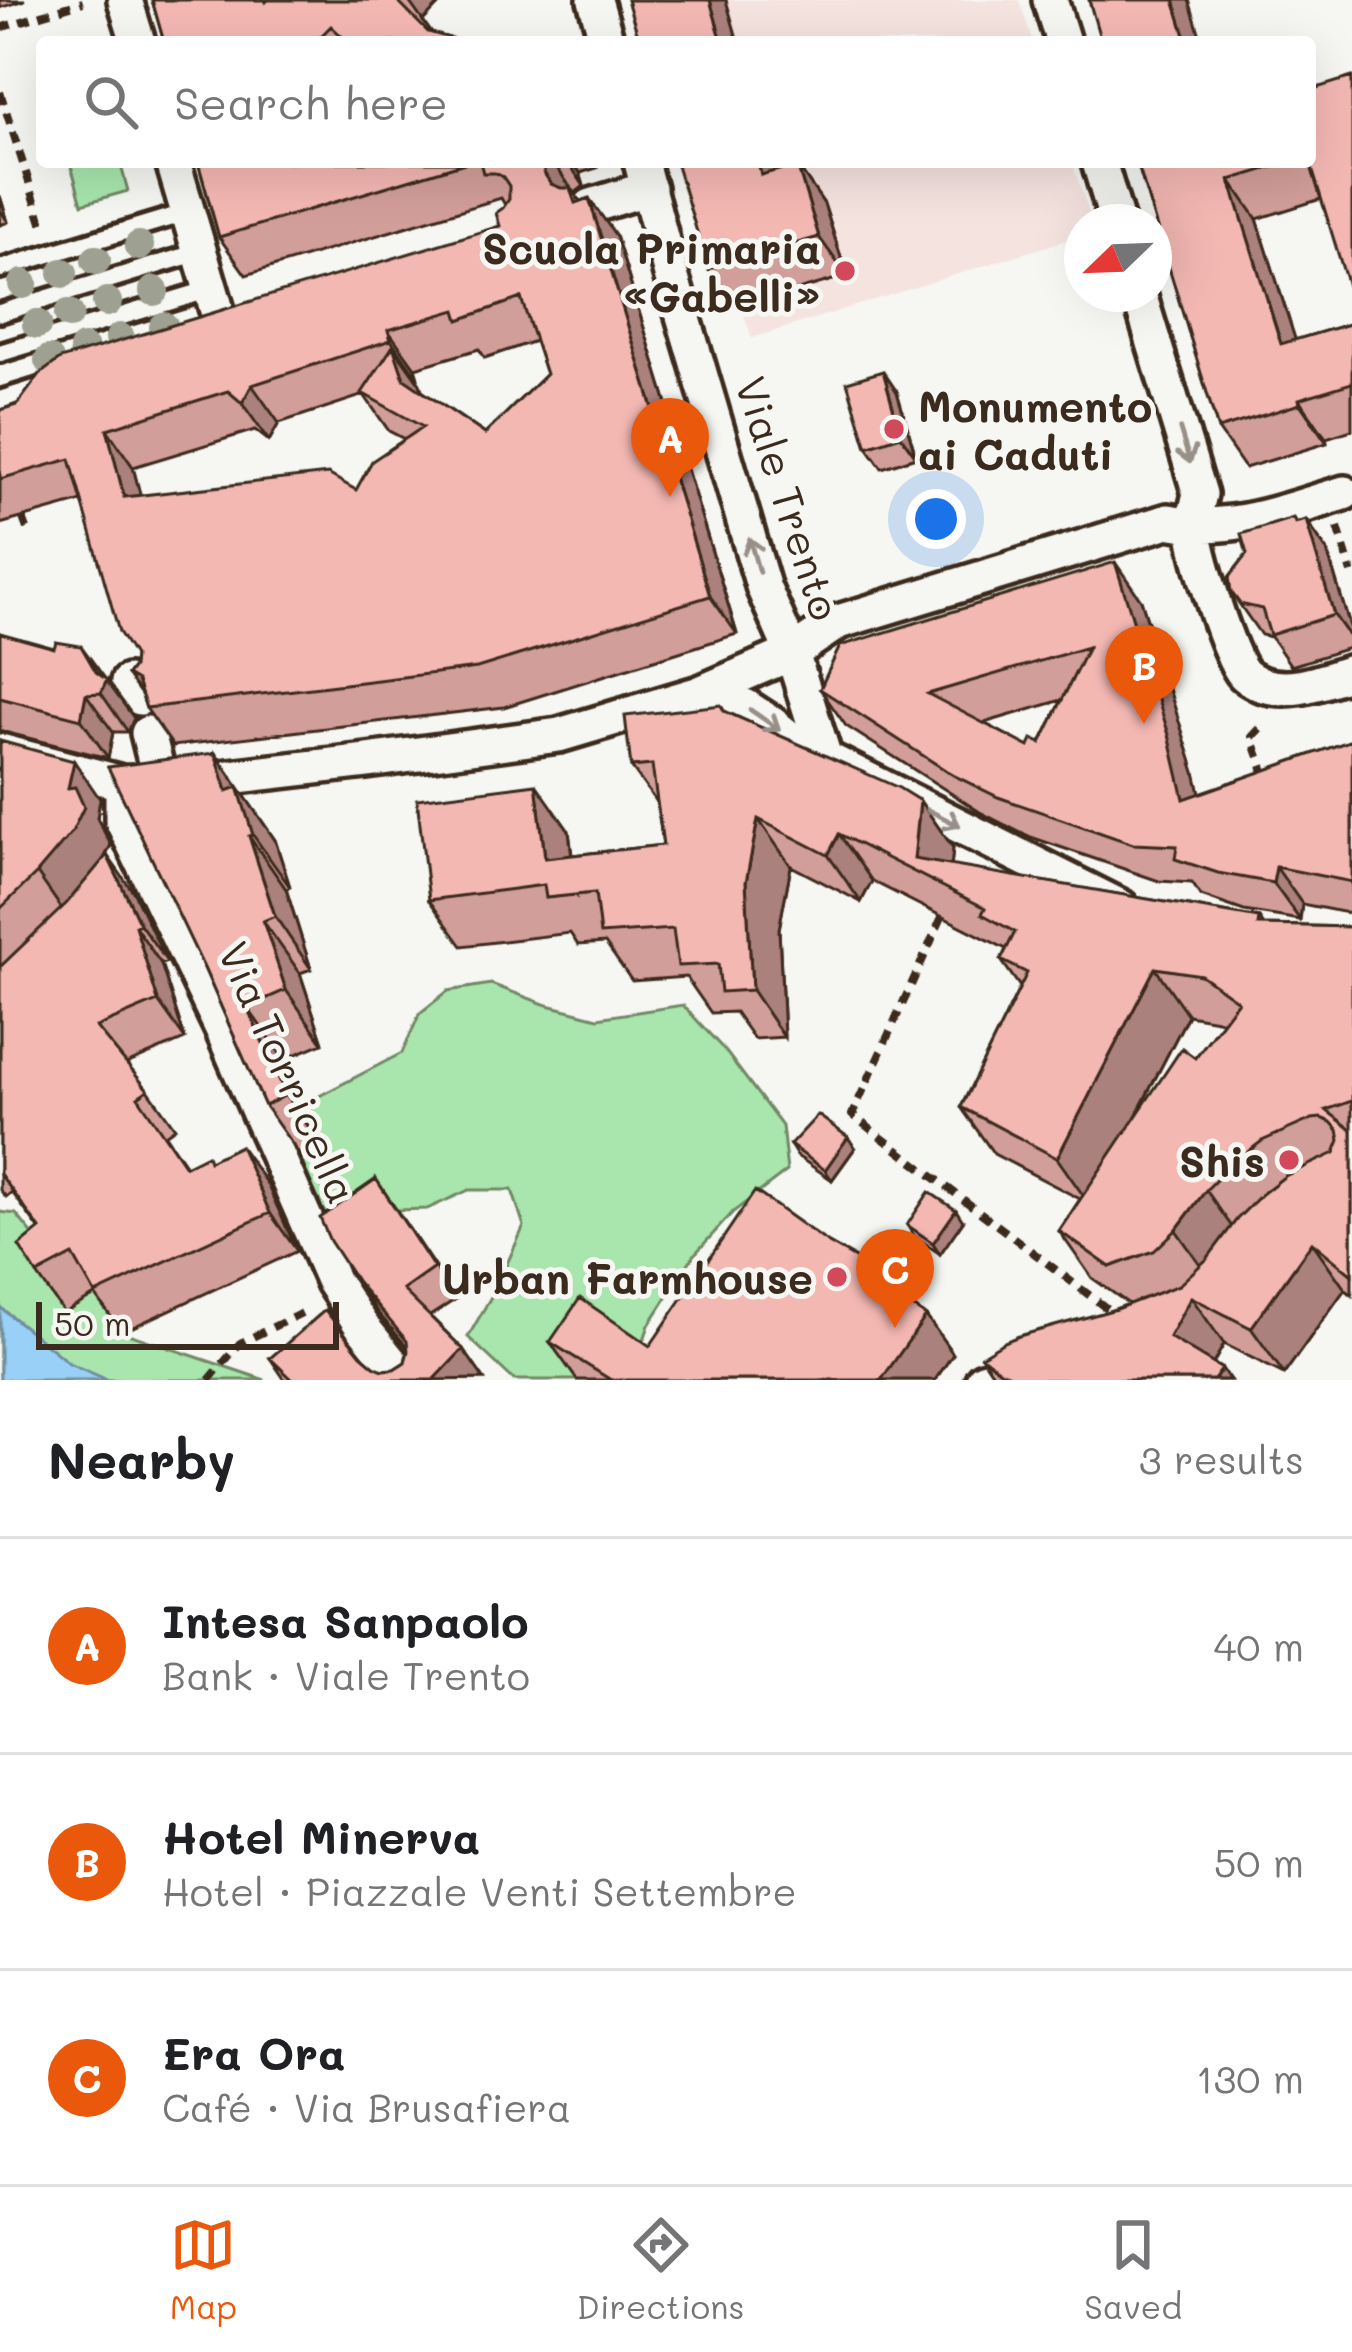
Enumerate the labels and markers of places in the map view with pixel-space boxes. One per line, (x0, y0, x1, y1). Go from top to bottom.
place label: Scuola Primaria «Gabelli» (482, 220, 821, 323)
marker: Scuola Primaria «Gabelli» (832, 258, 858, 284)
place label: Monumento ai Caduti (918, 378, 1152, 481)
pin: A (631, 398, 709, 497)
marker: Monumento ai Caduti (881, 416, 907, 442)
pin: B (1105, 625, 1183, 724)
place label: Shis (1179, 1133, 1265, 1188)
marker: Shis (1276, 1147, 1302, 1173)
pin: C (856, 1229, 934, 1328)
place label: Urban Farmhouse (442, 1250, 813, 1305)
marker: Urban Farmhouse (824, 1264, 850, 1290)

